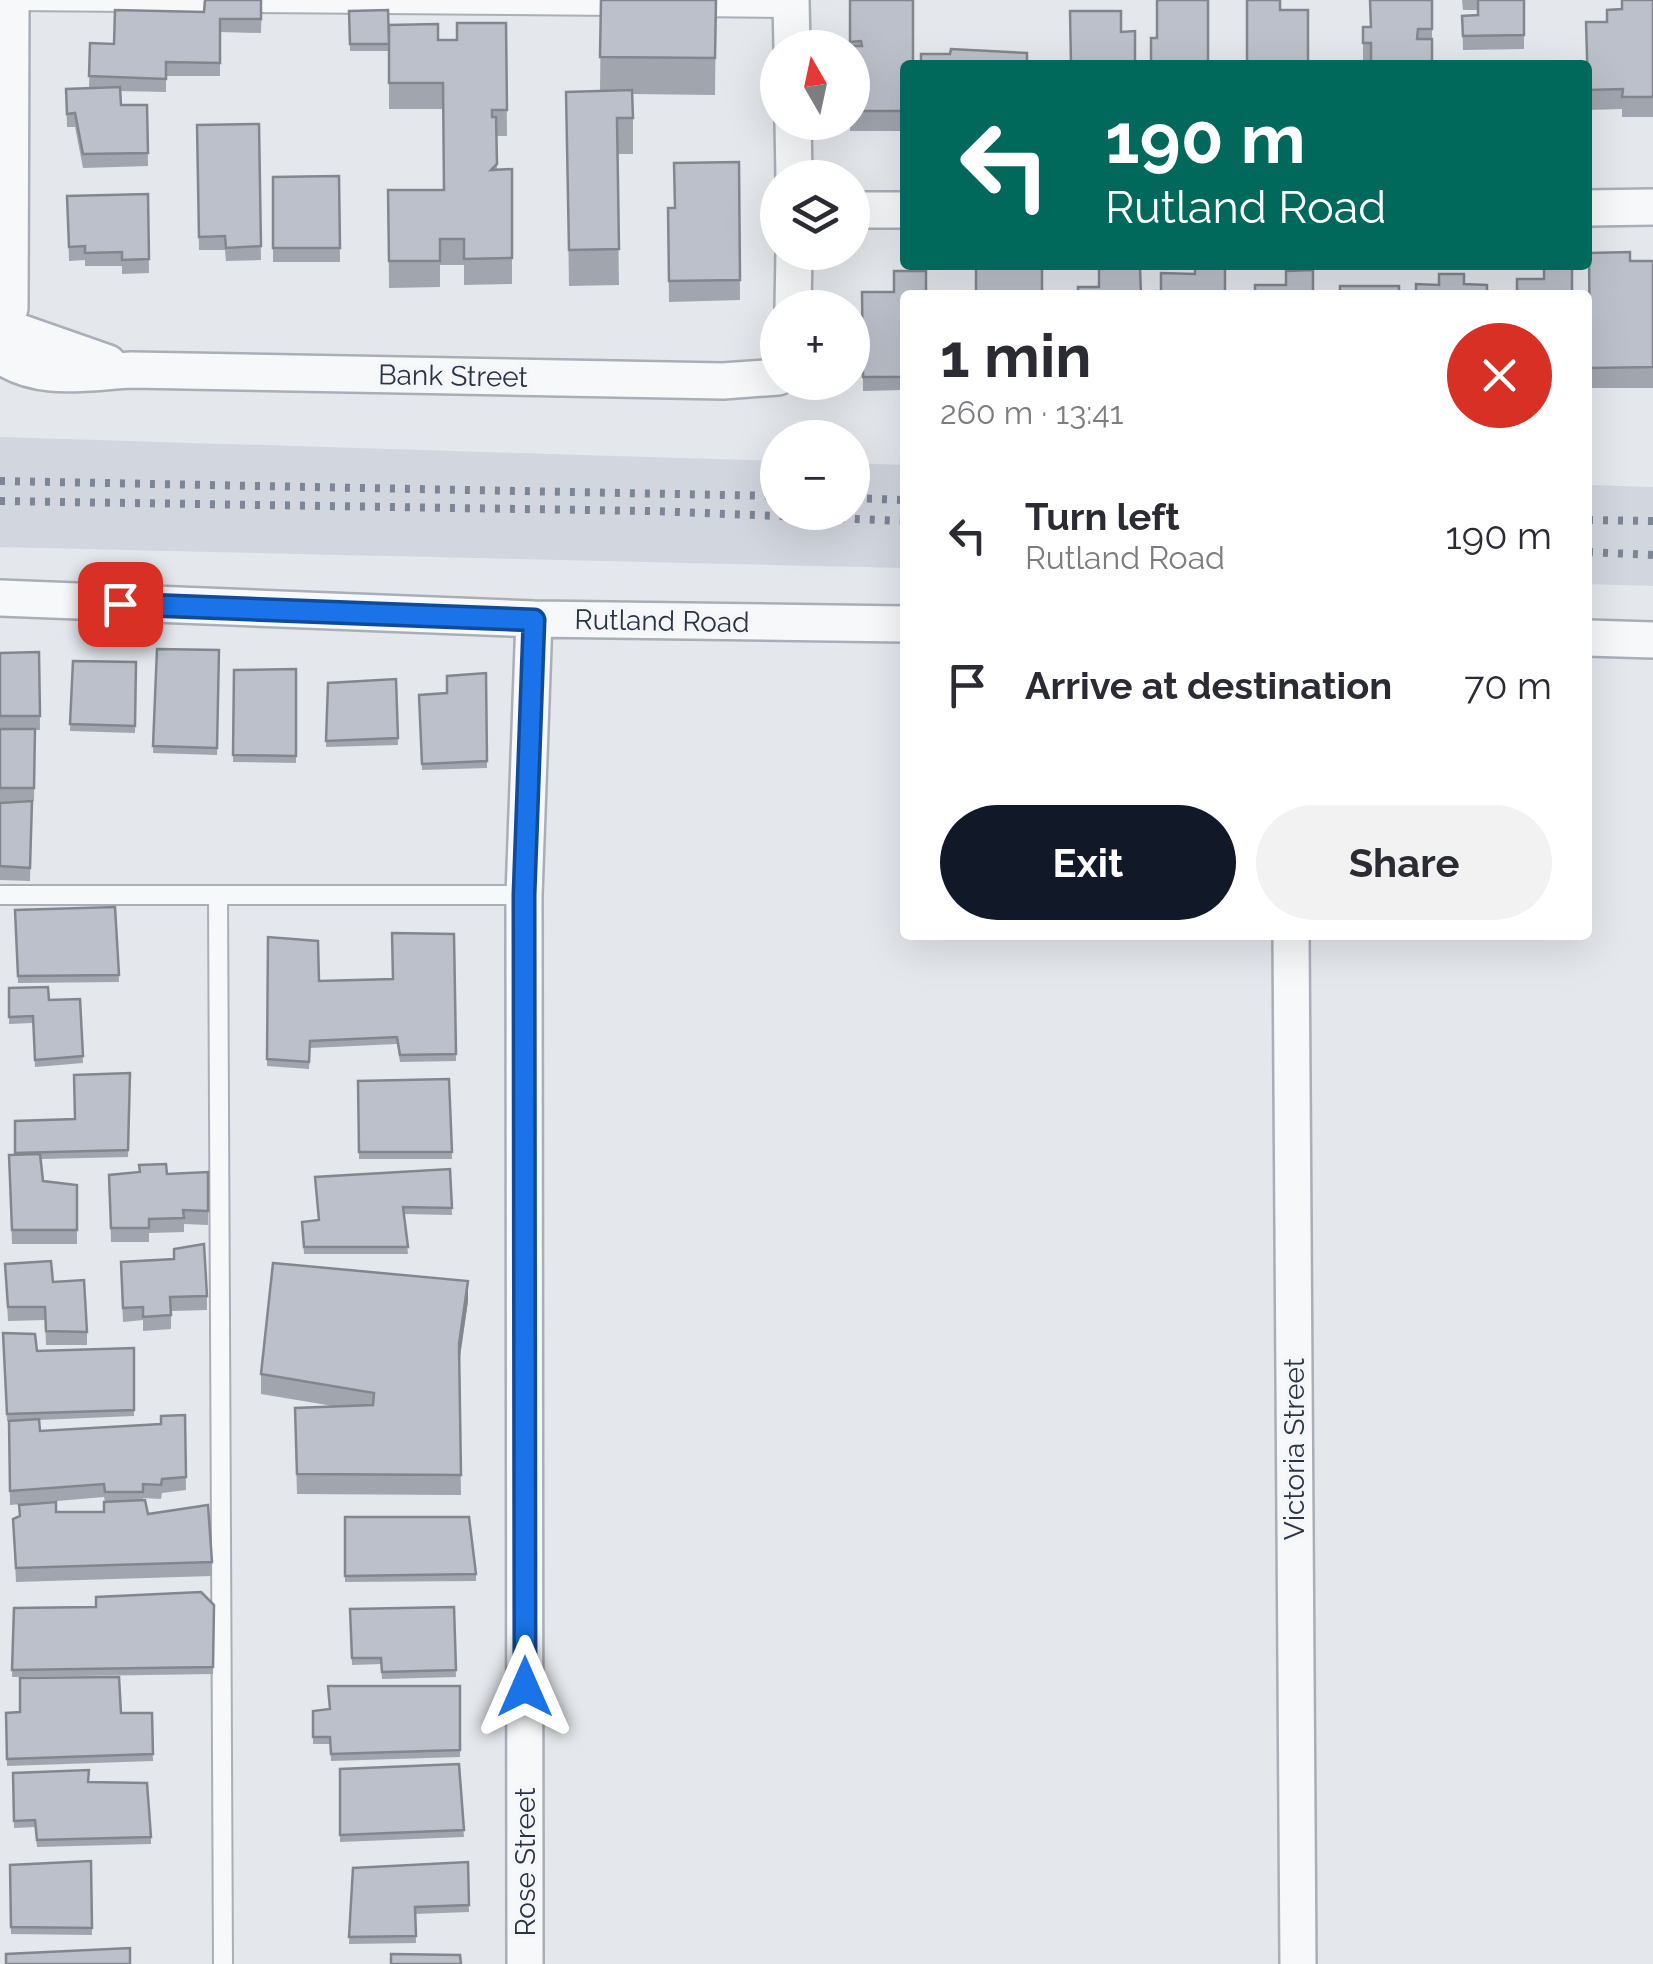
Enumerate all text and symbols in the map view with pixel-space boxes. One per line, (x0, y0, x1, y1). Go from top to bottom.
north arrow (760, 30, 870, 140)
map controls (760, 30, 870, 530)
text: 190 m (1105, 97, 1306, 179)
icon: left (940, 100, 1070, 230)
button: layers (760, 160, 870, 270)
text: Rutland Road (1105, 181, 1386, 234)
button: + (760, 290, 870, 400)
text: 1 min (940, 321, 1091, 391)
button: close (1447, 323, 1552, 428)
street label: Bank Street (378, 358, 529, 394)
text: 260 m · 13:41 (940, 394, 1123, 431)
button: − (760, 420, 870, 530)
text: Turn left (1025, 494, 1180, 539)
icon: left (940, 508, 995, 563)
text: 190 m (1446, 513, 1552, 558)
text: Rutland Road (1025, 539, 1225, 576)
pin (78, 562, 163, 647)
icon: arrive (93, 577, 148, 632)
street label: Rutland Road (574, 603, 750, 639)
icon: arrive (940, 658, 995, 713)
text: Arrive at destination (1025, 663, 1392, 708)
text: 70 m (1464, 663, 1552, 708)
button: Exit (940, 805, 1236, 920)
button: Share (1256, 805, 1552, 920)
street label: Victoria Street (1278, 1357, 1311, 1540)
position arrow (473, 1635, 577, 1739)
street label: Rose Street (509, 1787, 542, 1937)

